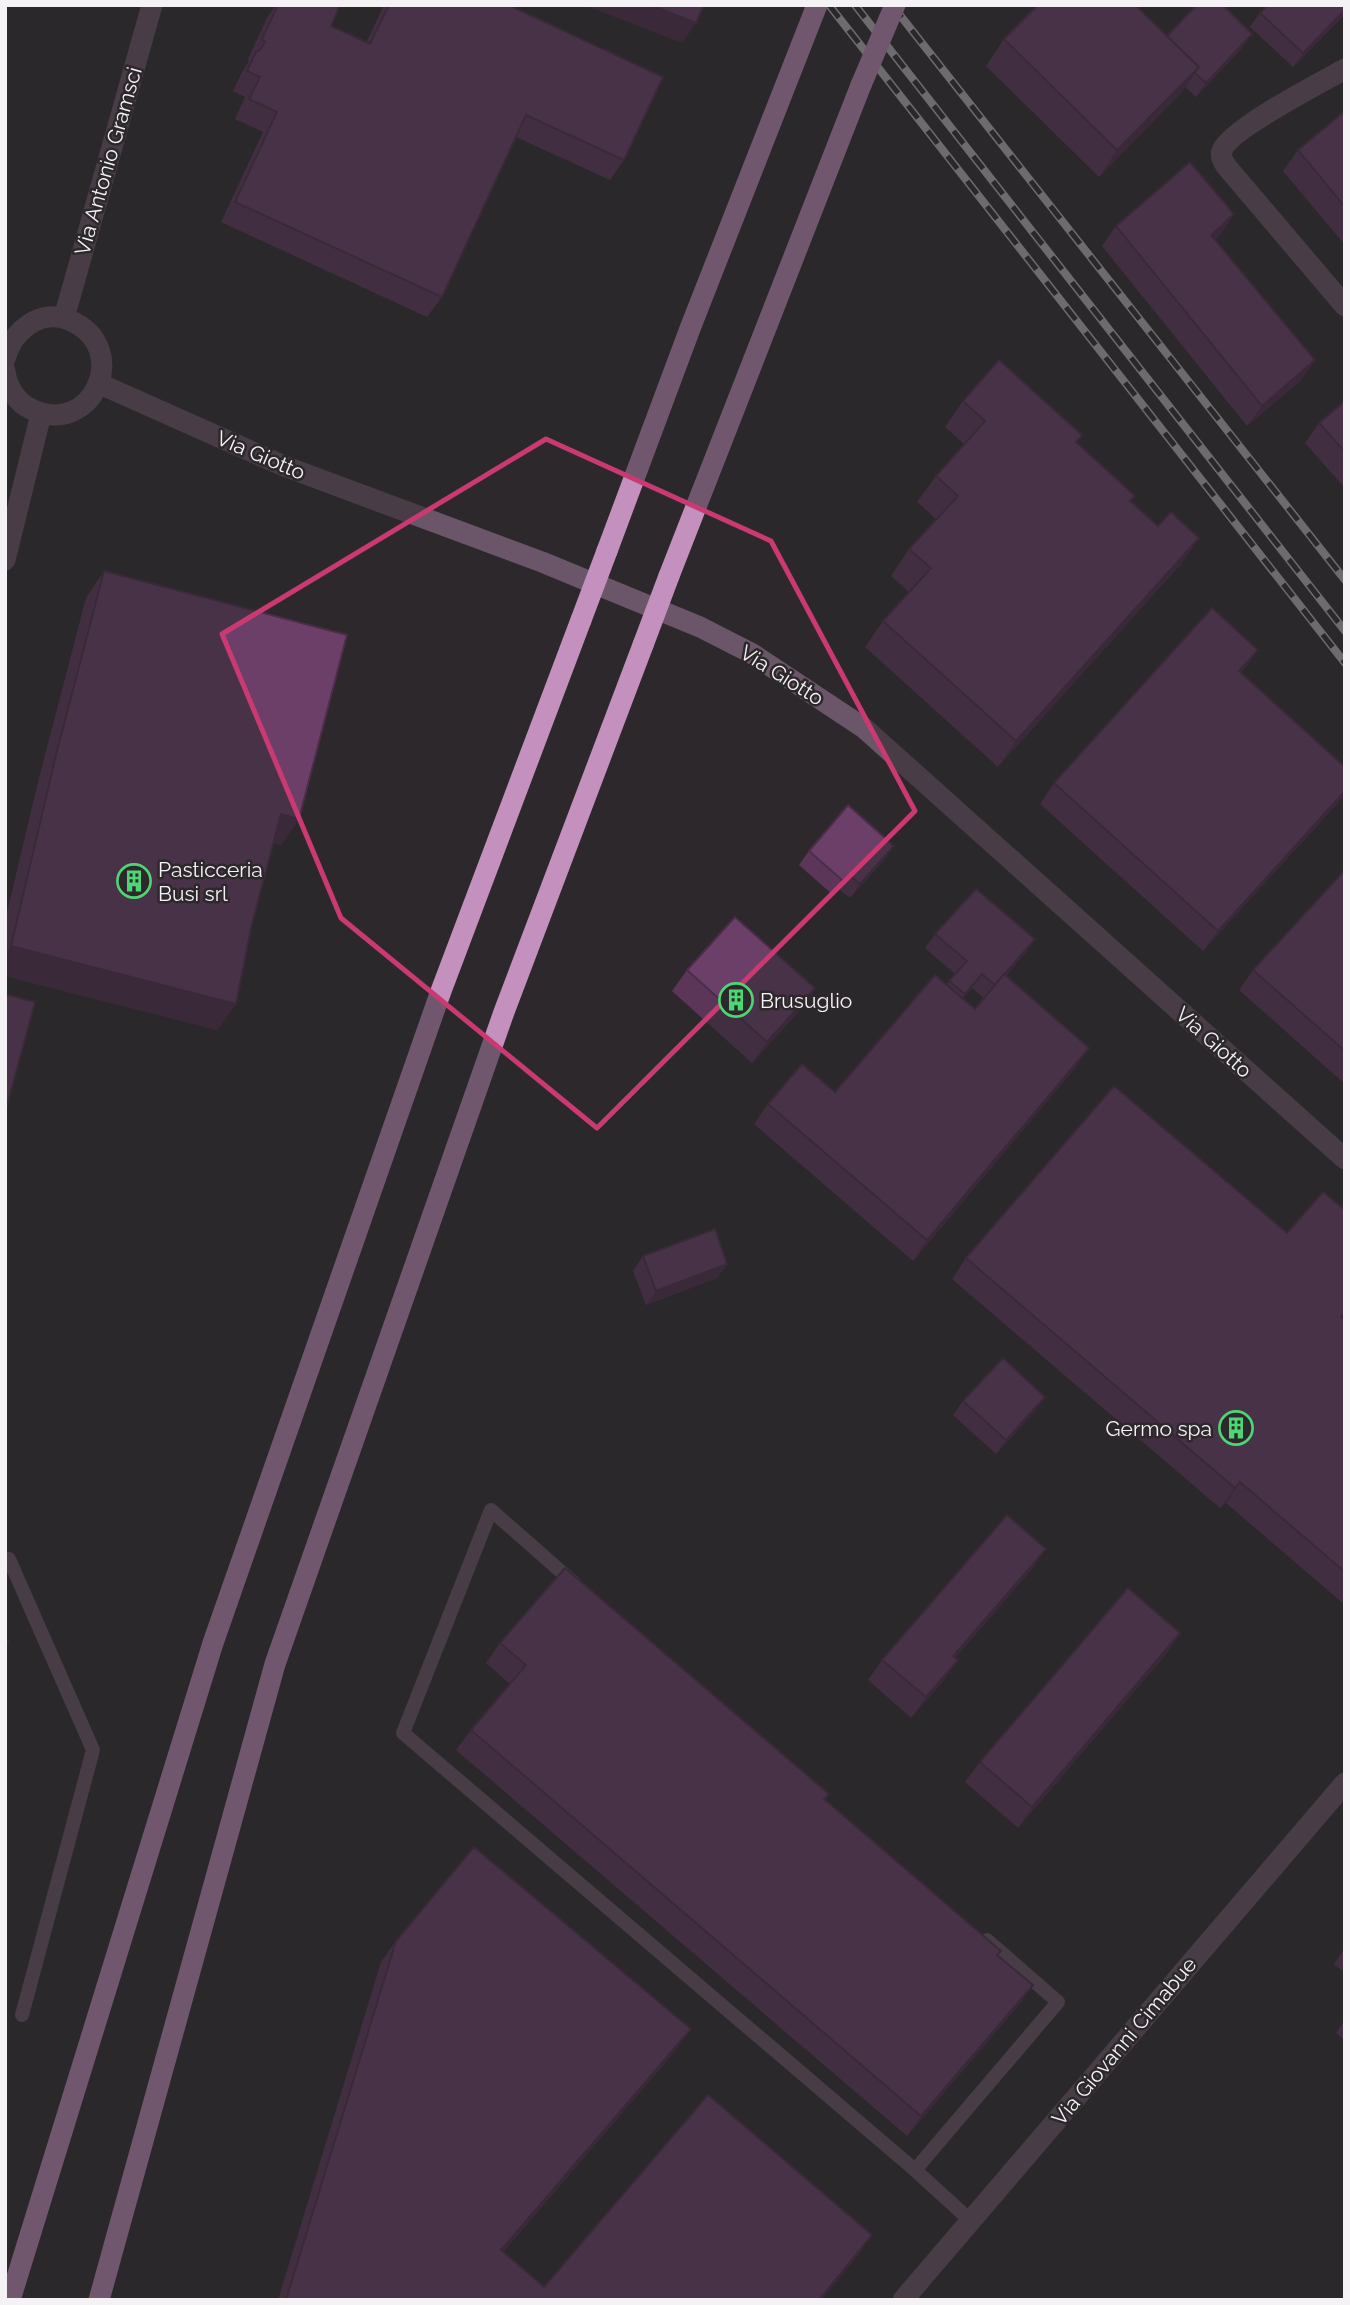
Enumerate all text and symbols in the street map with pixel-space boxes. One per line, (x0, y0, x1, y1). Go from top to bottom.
street label: Via Antonio Gramsci (69, 64, 147, 258)
street label: Via Giotto (213, 425, 309, 485)
street label: Via Giotto (736, 640, 828, 710)
place label: Pasticceria Busi srl (158, 857, 263, 906)
building icon: Pasticceria Busi srl (115, 862, 153, 900)
building icon: Brusuglio (717, 981, 755, 1019)
place label: Brusuglio (760, 988, 852, 1013)
street label: Via Giotto (1171, 1001, 1257, 1083)
building icon: Germo spa (1217, 1409, 1255, 1447)
place label: Germo spa (1106, 1416, 1212, 1441)
street label: Via Giovanni Cimabue (1046, 1952, 1202, 2130)

